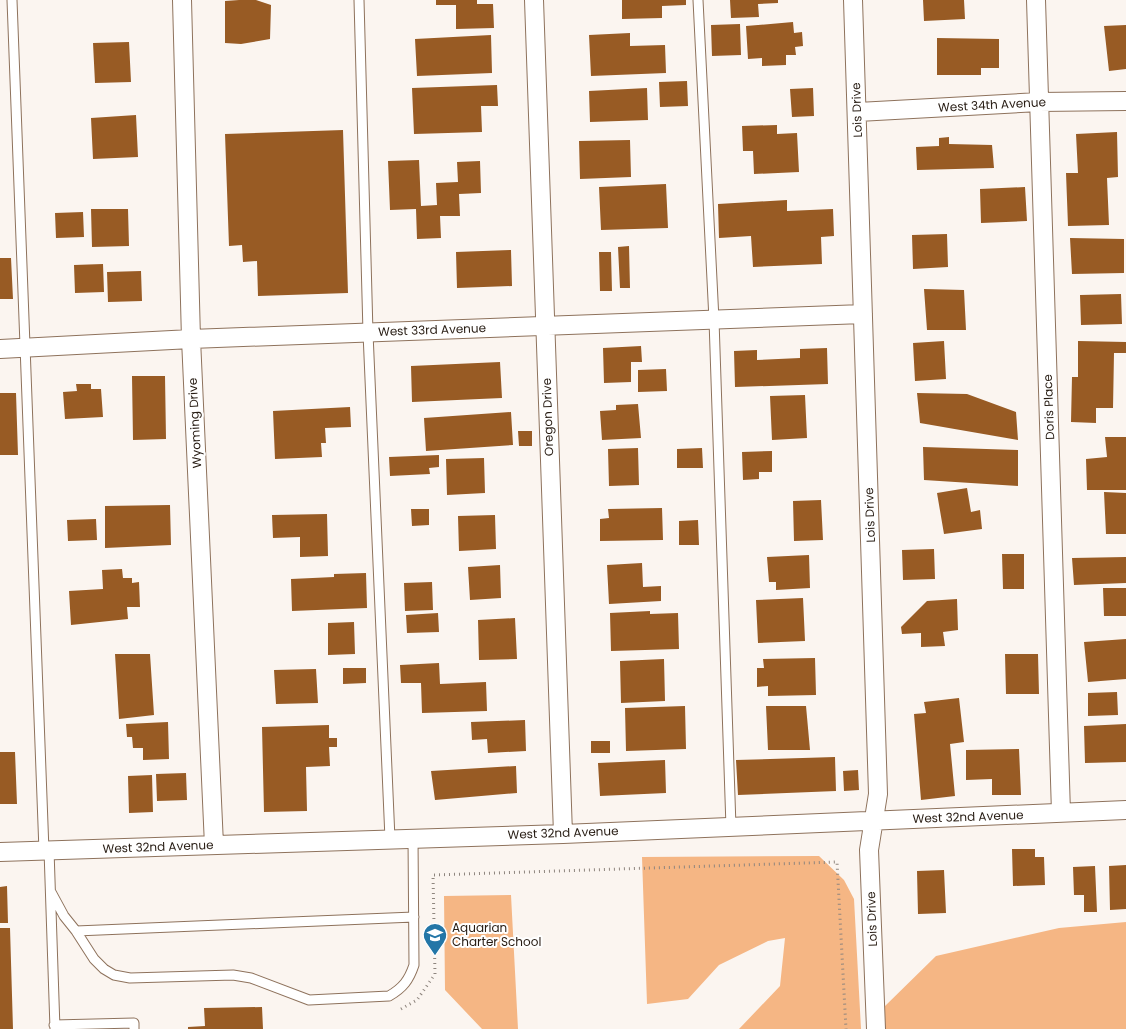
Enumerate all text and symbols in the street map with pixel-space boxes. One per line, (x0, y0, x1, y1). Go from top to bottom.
street label: Lois Drive (847, 82, 866, 138)
street label: West 34th Avenue (938, 93, 1046, 116)
street label: West 33rd Avenue (378, 319, 486, 340)
street label: Doris Place (1039, 374, 1058, 440)
street label: Wyoming Drive (184, 377, 205, 469)
street label: Oregon Drive (538, 378, 557, 456)
street label: Lois Drive (860, 487, 879, 543)
street label: West 32nd Avenue (912, 806, 1024, 827)
street label: West 32nd Avenue (507, 822, 619, 843)
street label: West 32nd Avenue (102, 836, 214, 857)
street label: Lois Drive (862, 891, 881, 947)
place label: Aquarian Charter School (452, 919, 541, 950)
school or university icon: Aquarian Charter School (422, 922, 448, 956)

